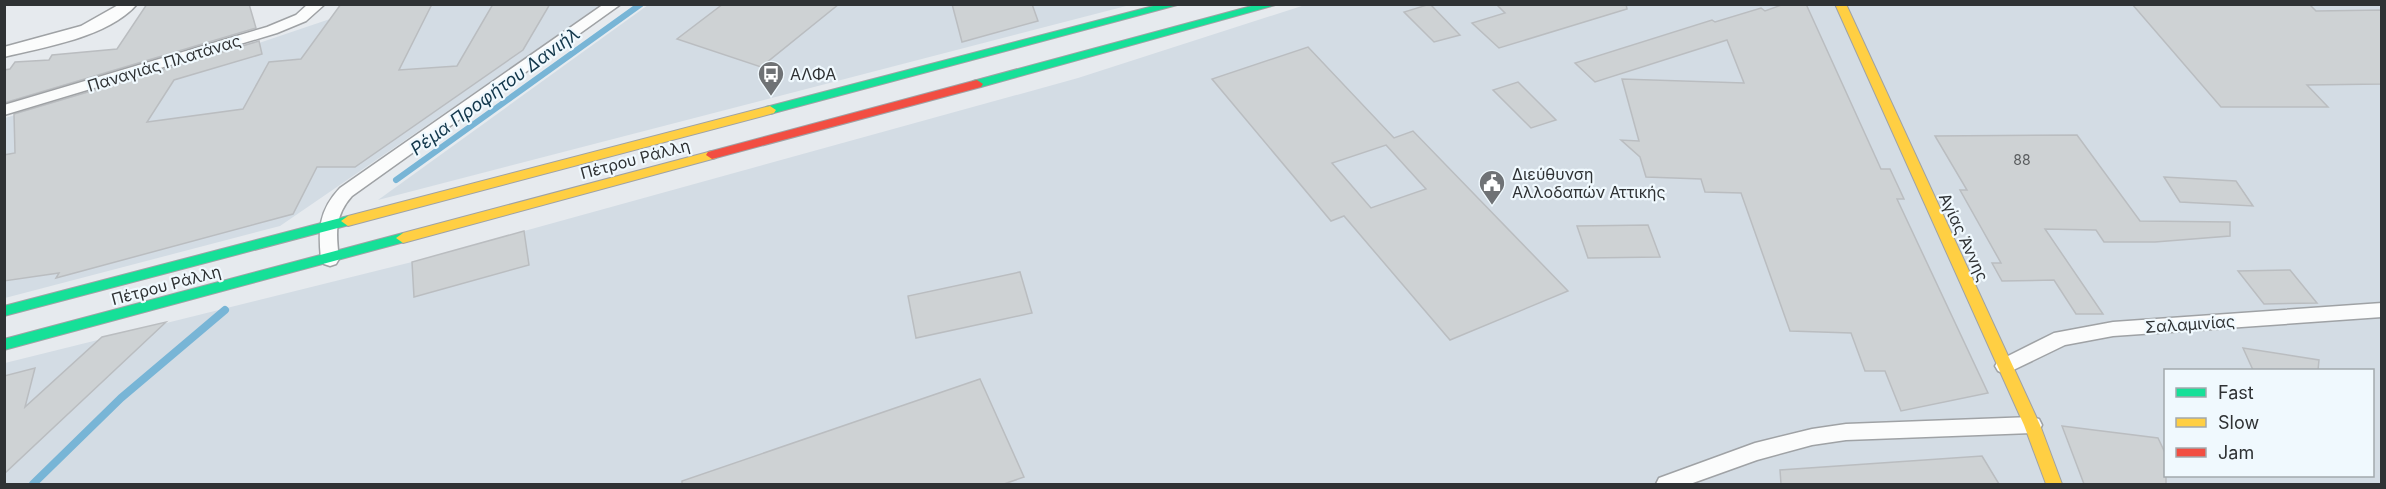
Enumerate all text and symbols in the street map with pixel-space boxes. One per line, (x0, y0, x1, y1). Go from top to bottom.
water label: Ρέμα Προφήτου Δανιήλ (406, 23, 584, 159)
street label: Παναγιάς Πλατάνας (85, 30, 243, 96)
bus stop icon: ΑΛΦΑ (756, 59, 786, 97)
place label: ΑΛΦΑ (790, 64, 836, 84)
street label: Πέτρου Ράλλη (578, 135, 692, 183)
house number: 88 (2013, 151, 2031, 168)
place label: Διεύθυνση Αλλοδαπών Αττικής (1512, 164, 1666, 202)
public building icon: Διεύθυνση Αλλοδαπών Αττικής (1477, 168, 1507, 206)
street label: Αγίας Άννης (1935, 190, 1993, 284)
street label: Πέτρου Ράλλη (109, 261, 223, 309)
street label: Σαλαμινίας (2144, 311, 2236, 337)
legend (2164, 369, 2374, 477)
text: Fast (2218, 382, 2254, 403)
text: Slow (2218, 412, 2259, 433)
text: Jam (2218, 442, 2254, 463)

